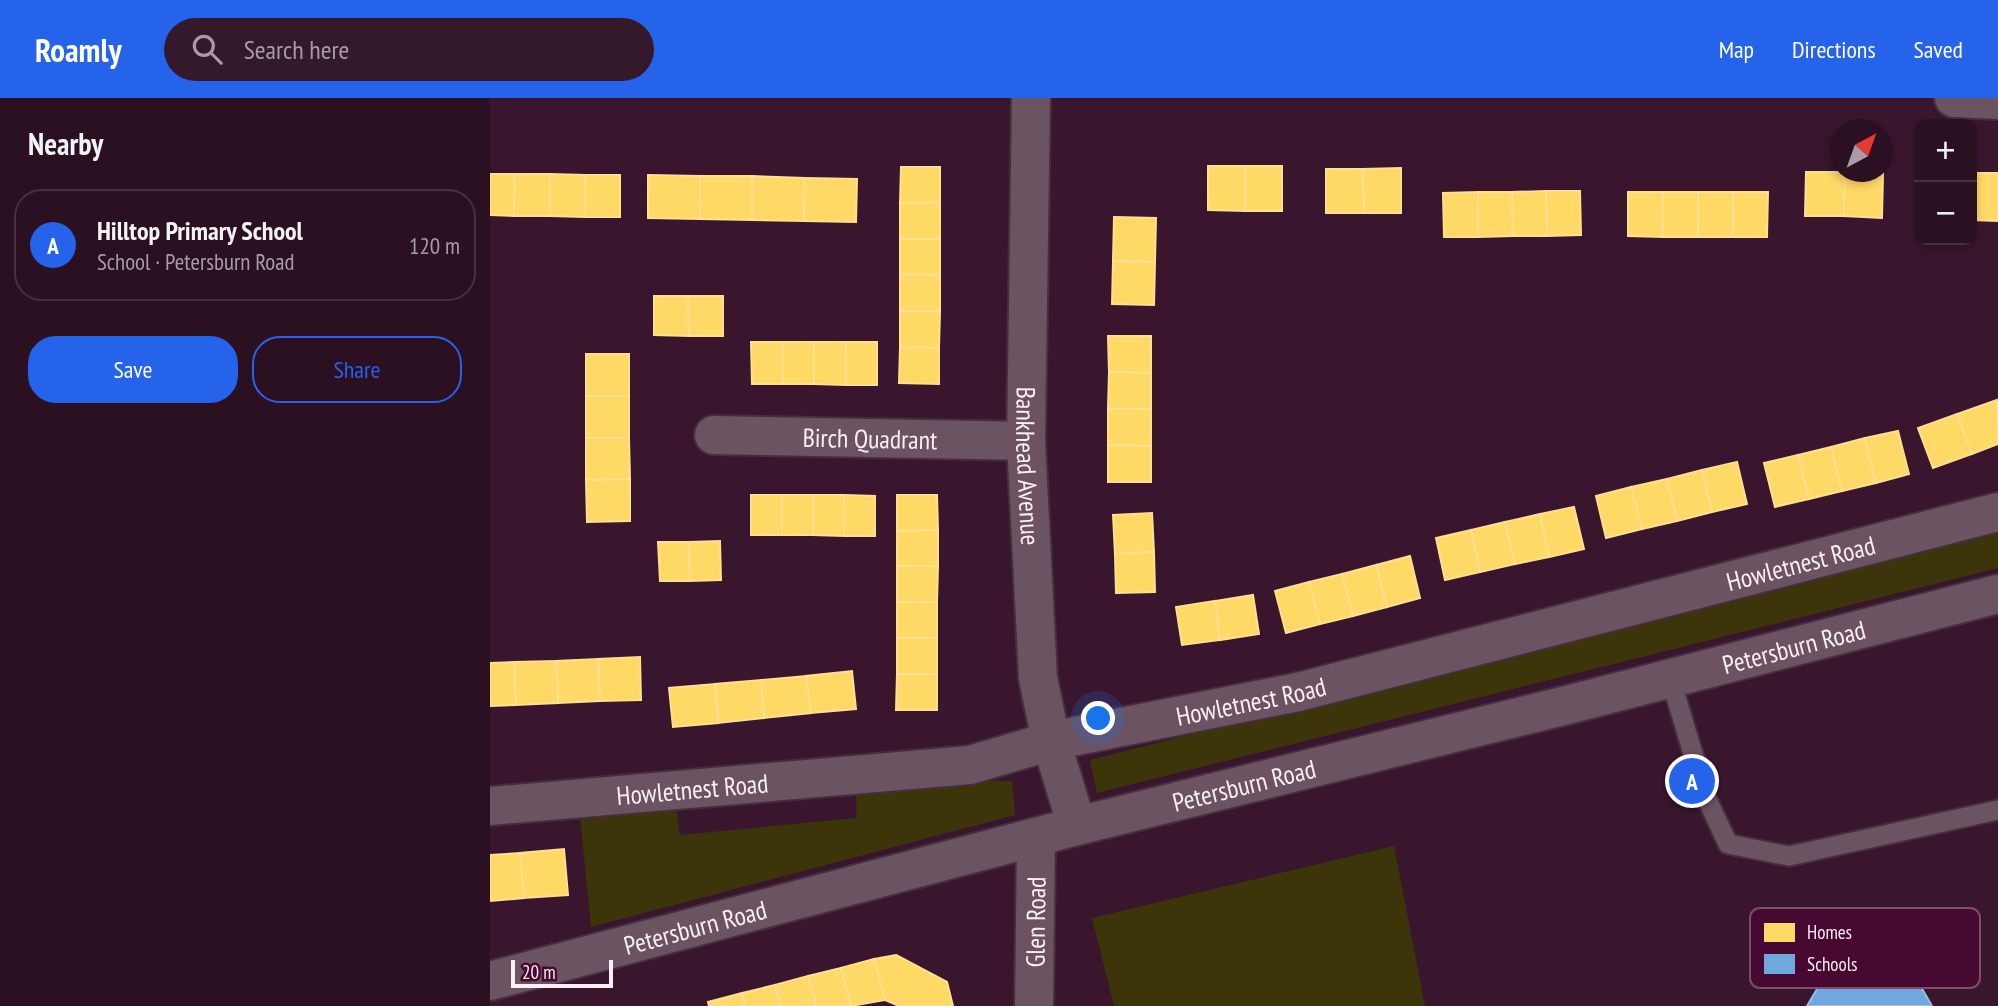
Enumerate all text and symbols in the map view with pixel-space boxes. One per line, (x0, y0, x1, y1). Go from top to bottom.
search box (164, 18, 654, 81)
text: Roamly (35, 28, 122, 71)
icon: search (188, 30, 226, 68)
text: Search here (244, 33, 349, 66)
text: Map (1719, 34, 1754, 65)
text: Directions (1792, 34, 1876, 65)
text: Saved (1914, 34, 1963, 65)
north arrow (1830, 119, 1893, 182)
map controls (1914, 119, 1977, 245)
button: + (1914, 119, 1977, 182)
text: Nearby (28, 124, 103, 163)
button: − (1914, 182, 1977, 245)
text: Hilltop Primary School (97, 214, 303, 247)
text: A (47, 231, 59, 260)
text: 120 m (409, 231, 460, 260)
text: School · Petersburn Road (97, 247, 294, 276)
button: Save (28, 336, 238, 403)
button: Share (252, 336, 462, 403)
street label: Bankhead Avenue (1009, 386, 1048, 546)
street label: Birch Quadrant (802, 420, 938, 456)
street label: Howletnest Road (1723, 528, 1878, 598)
street label: Petersburn Road (1719, 612, 1869, 681)
street label: Howletnest Road (1173, 669, 1329, 732)
your location (1081, 701, 1115, 735)
street label: Petersburn Road (1169, 751, 1319, 818)
pin: A (1669, 755, 1715, 807)
street label: Howletnest Road (615, 766, 770, 812)
street label: Glen Road (1018, 876, 1052, 968)
street label: Petersburn Road (620, 892, 770, 962)
legend (1750, 908, 1980, 988)
text: Homes (1807, 920, 1852, 944)
text: Schools (1807, 952, 1858, 976)
scale bar (511, 957, 612, 989)
text: 20 m (522, 960, 556, 984)

